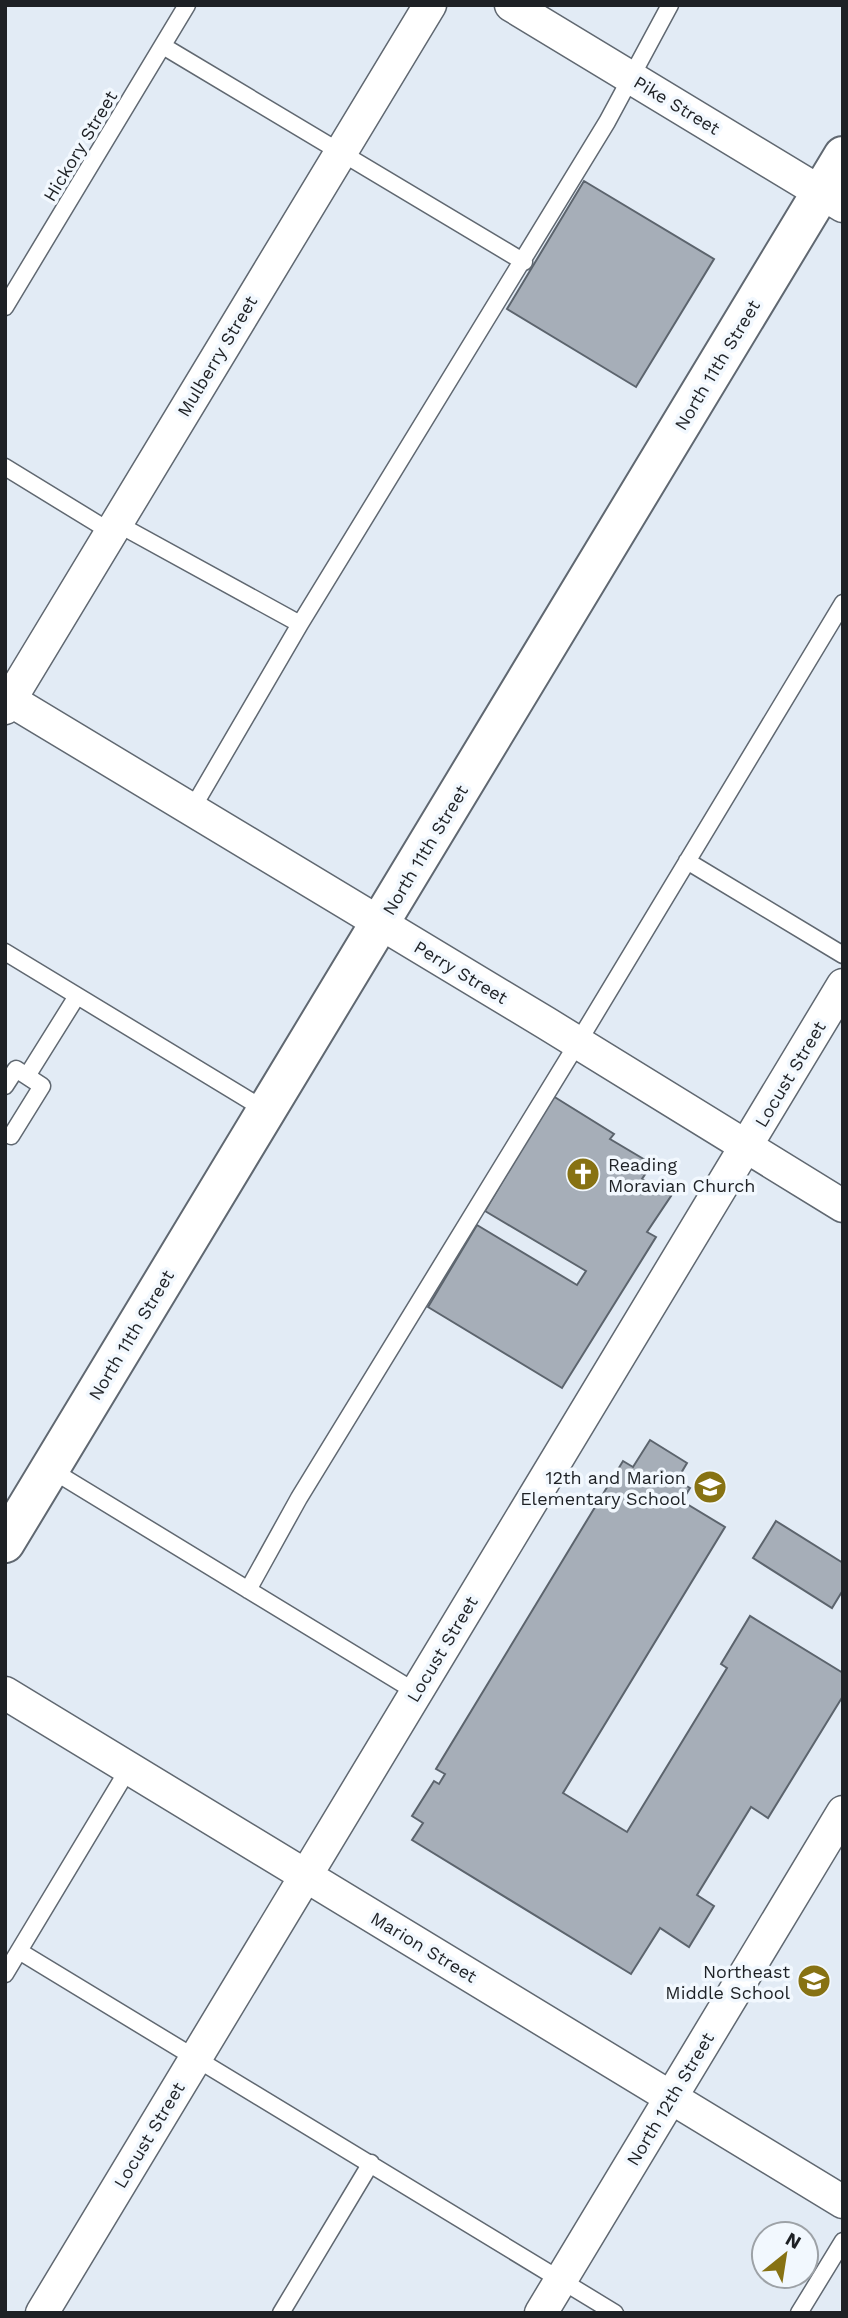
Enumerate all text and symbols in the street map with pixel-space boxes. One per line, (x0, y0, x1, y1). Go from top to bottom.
street label: Pike Street (630, 71, 724, 139)
street label: Hickory Street (39, 87, 121, 205)
street label: Mulberry Street (173, 291, 262, 420)
street label: North 11th Street (670, 296, 764, 434)
street label: North 11th Street (378, 781, 472, 919)
street label: Perry Street (411, 936, 512, 1008)
street label: Locust Street (750, 1017, 830, 1131)
place label: Reading Moravian Church (608, 1154, 756, 1196)
church icon: Reading Moravian Church (564, 1155, 602, 1193)
street label: North 11th Street (84, 1266, 178, 1404)
place label: 12th and Marion Elementary School (520, 1467, 686, 1509)
school or university icon: 12th and Marion Elementary School (691, 1468, 729, 1506)
street label: Locust Street (402, 1592, 482, 1706)
street label: Marion Street (367, 1907, 481, 1987)
place label: Northeast Middle School (665, 1961, 790, 2003)
school or university icon: Northeast Middle School (795, 1962, 833, 2000)
street label: North 12th Street (622, 2028, 718, 2169)
street label: Locust Street (109, 2078, 189, 2192)
north arrow (750, 2220, 820, 2290)
text: N (781, 2227, 805, 2254)

